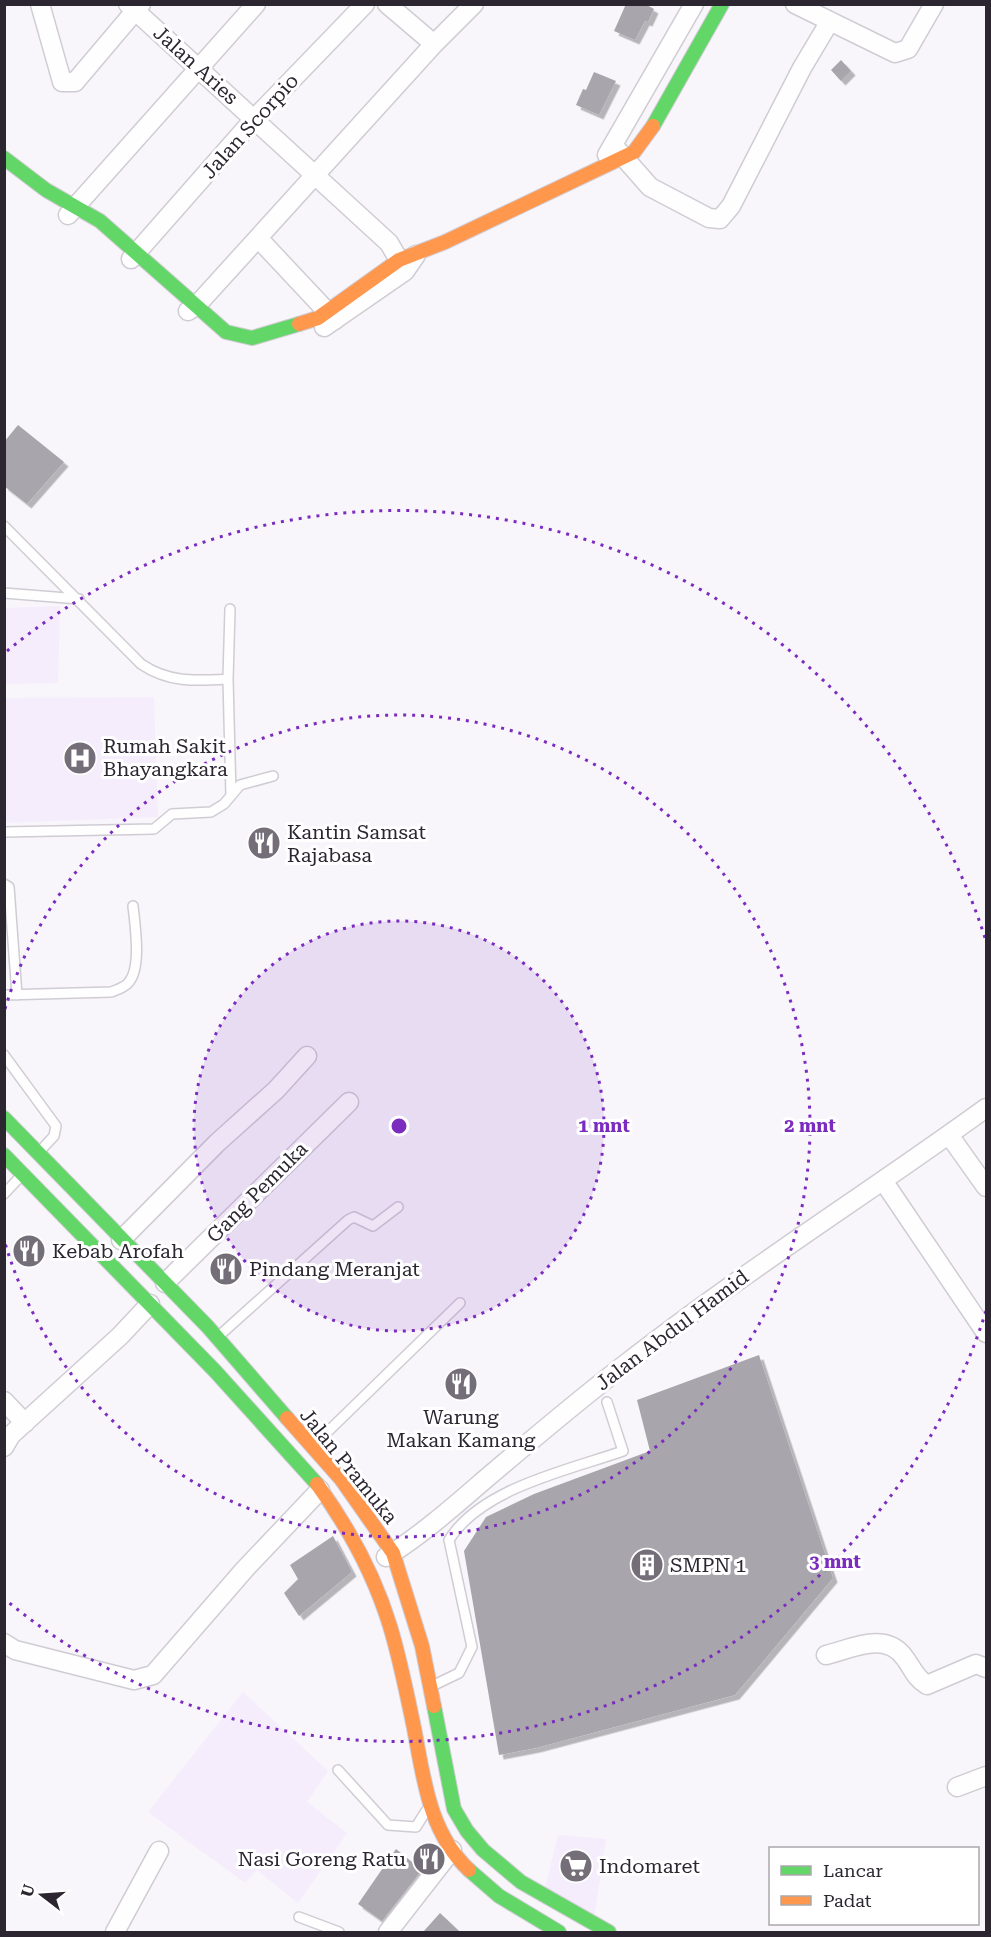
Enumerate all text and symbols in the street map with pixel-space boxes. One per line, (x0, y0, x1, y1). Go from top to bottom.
street label: Jalan Aries (149, 21, 243, 109)
street label: Jalan Scorpio (197, 69, 303, 183)
place label: Rumah Sakit Bhayangkara (103, 734, 228, 781)
hospital icon: Rumah Sakit Bhayangkara (62, 740, 98, 776)
place label: Kantin Samsat Rajabasa (287, 820, 426, 867)
restaurant icon: Kantin Samsat Rajabasa (246, 825, 282, 861)
text: 1 mnt (578, 1115, 630, 1136)
text: 2 mnt (784, 1115, 836, 1136)
centre of rings (389, 1116, 409, 1136)
street label: Gang Pemuka (202, 1136, 313, 1247)
restaurant icon: Kebab Arofah (11, 1233, 47, 1269)
place label: Kebab Arofah (52, 1239, 184, 1263)
restaurant icon: Pindang Meranjat (208, 1251, 244, 1287)
place label: Pindang Meranjat (249, 1257, 420, 1281)
street label: Jalan Abdul Hamid (591, 1265, 753, 1395)
restaurant icon: Warung Makan Kamang (443, 1366, 479, 1402)
street label: Jalan Pramuka (295, 1403, 403, 1529)
place label: Warung Makan Kamang (387, 1405, 536, 1452)
building icon: SMPN 1 (629, 1547, 665, 1583)
text: 3 mnt (809, 1551, 861, 1572)
place label: SMPN 1 (670, 1553, 747, 1577)
restaurant icon: Nasi Goreng Ratu (411, 1841, 447, 1877)
place label: Nasi Goreng Ratu (238, 1847, 407, 1871)
legend (769, 1847, 979, 1925)
supermarket icon: Indomaret (558, 1848, 594, 1884)
place label: Indomaret (599, 1854, 701, 1878)
text: Lancar (823, 1860, 883, 1881)
north arrow (12, 1865, 72, 1925)
text: U (17, 1882, 39, 1899)
text: Padat (823, 1890, 872, 1911)

